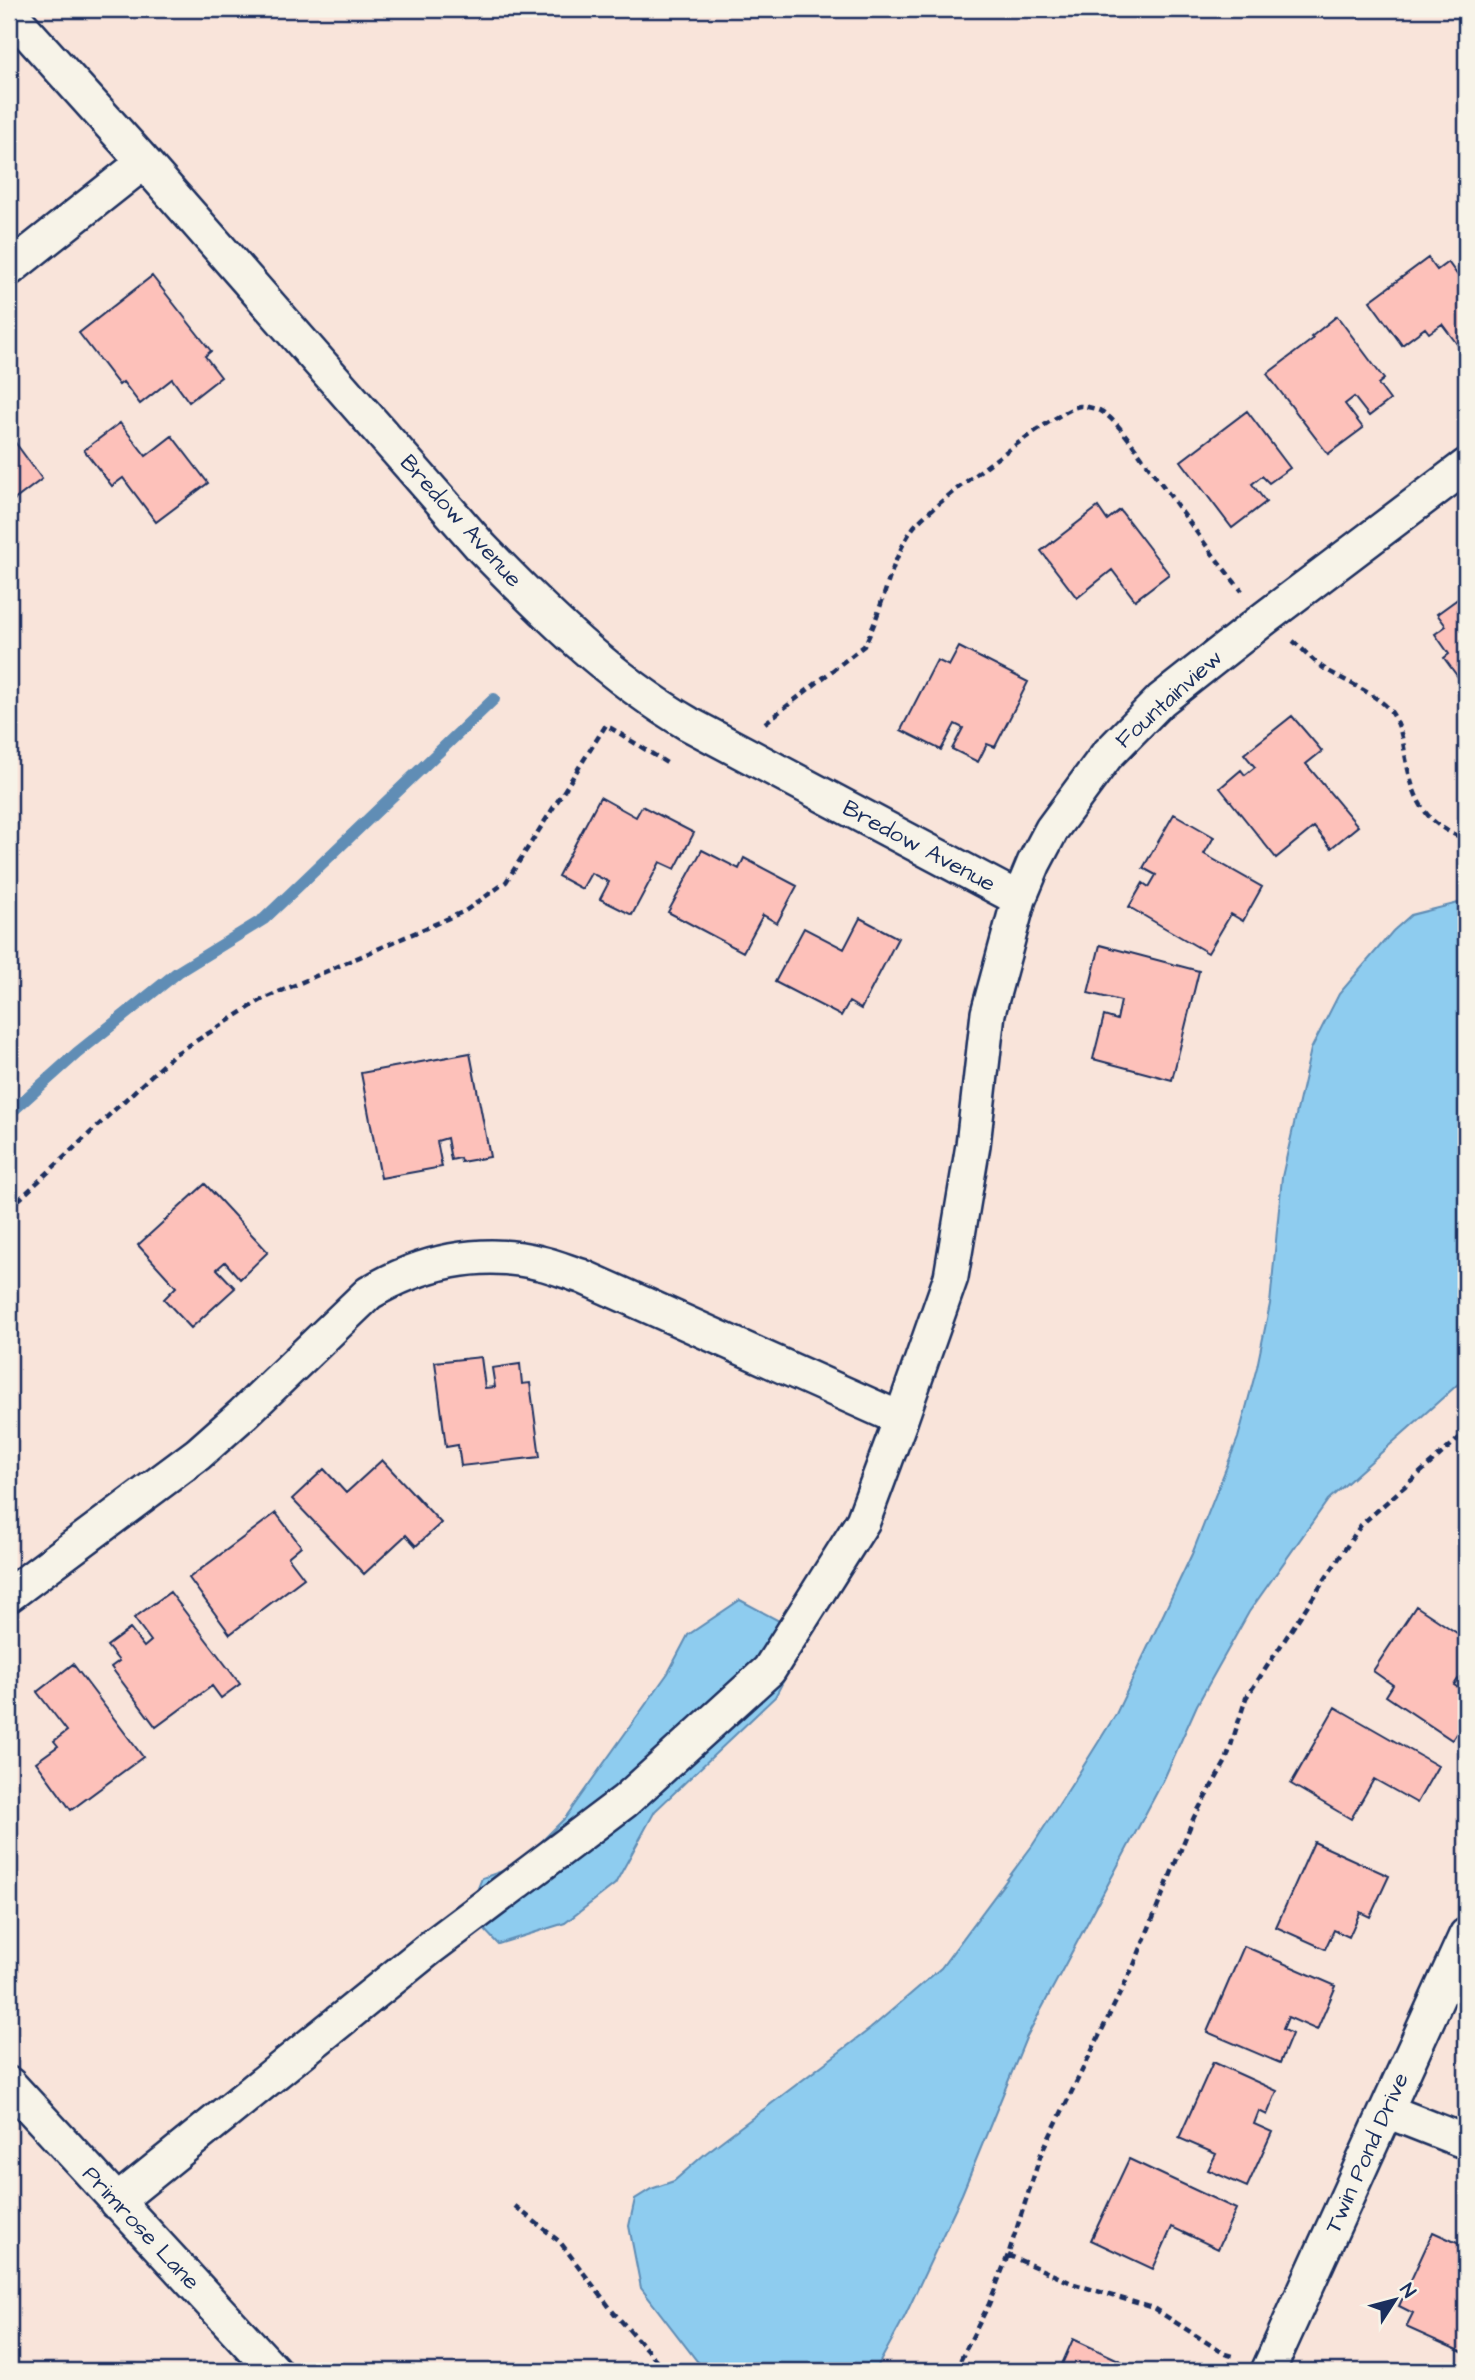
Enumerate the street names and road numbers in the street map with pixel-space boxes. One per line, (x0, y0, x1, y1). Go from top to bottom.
street label: Bredow Avenue (393, 448, 529, 594)
street label: Fountainview (1108, 642, 1230, 756)
street label: Bredow Avenue (837, 792, 1001, 900)
street label: Twin Pond Drive (1317, 2068, 1417, 2238)
street label: Primrose Lane (75, 2159, 207, 2297)

